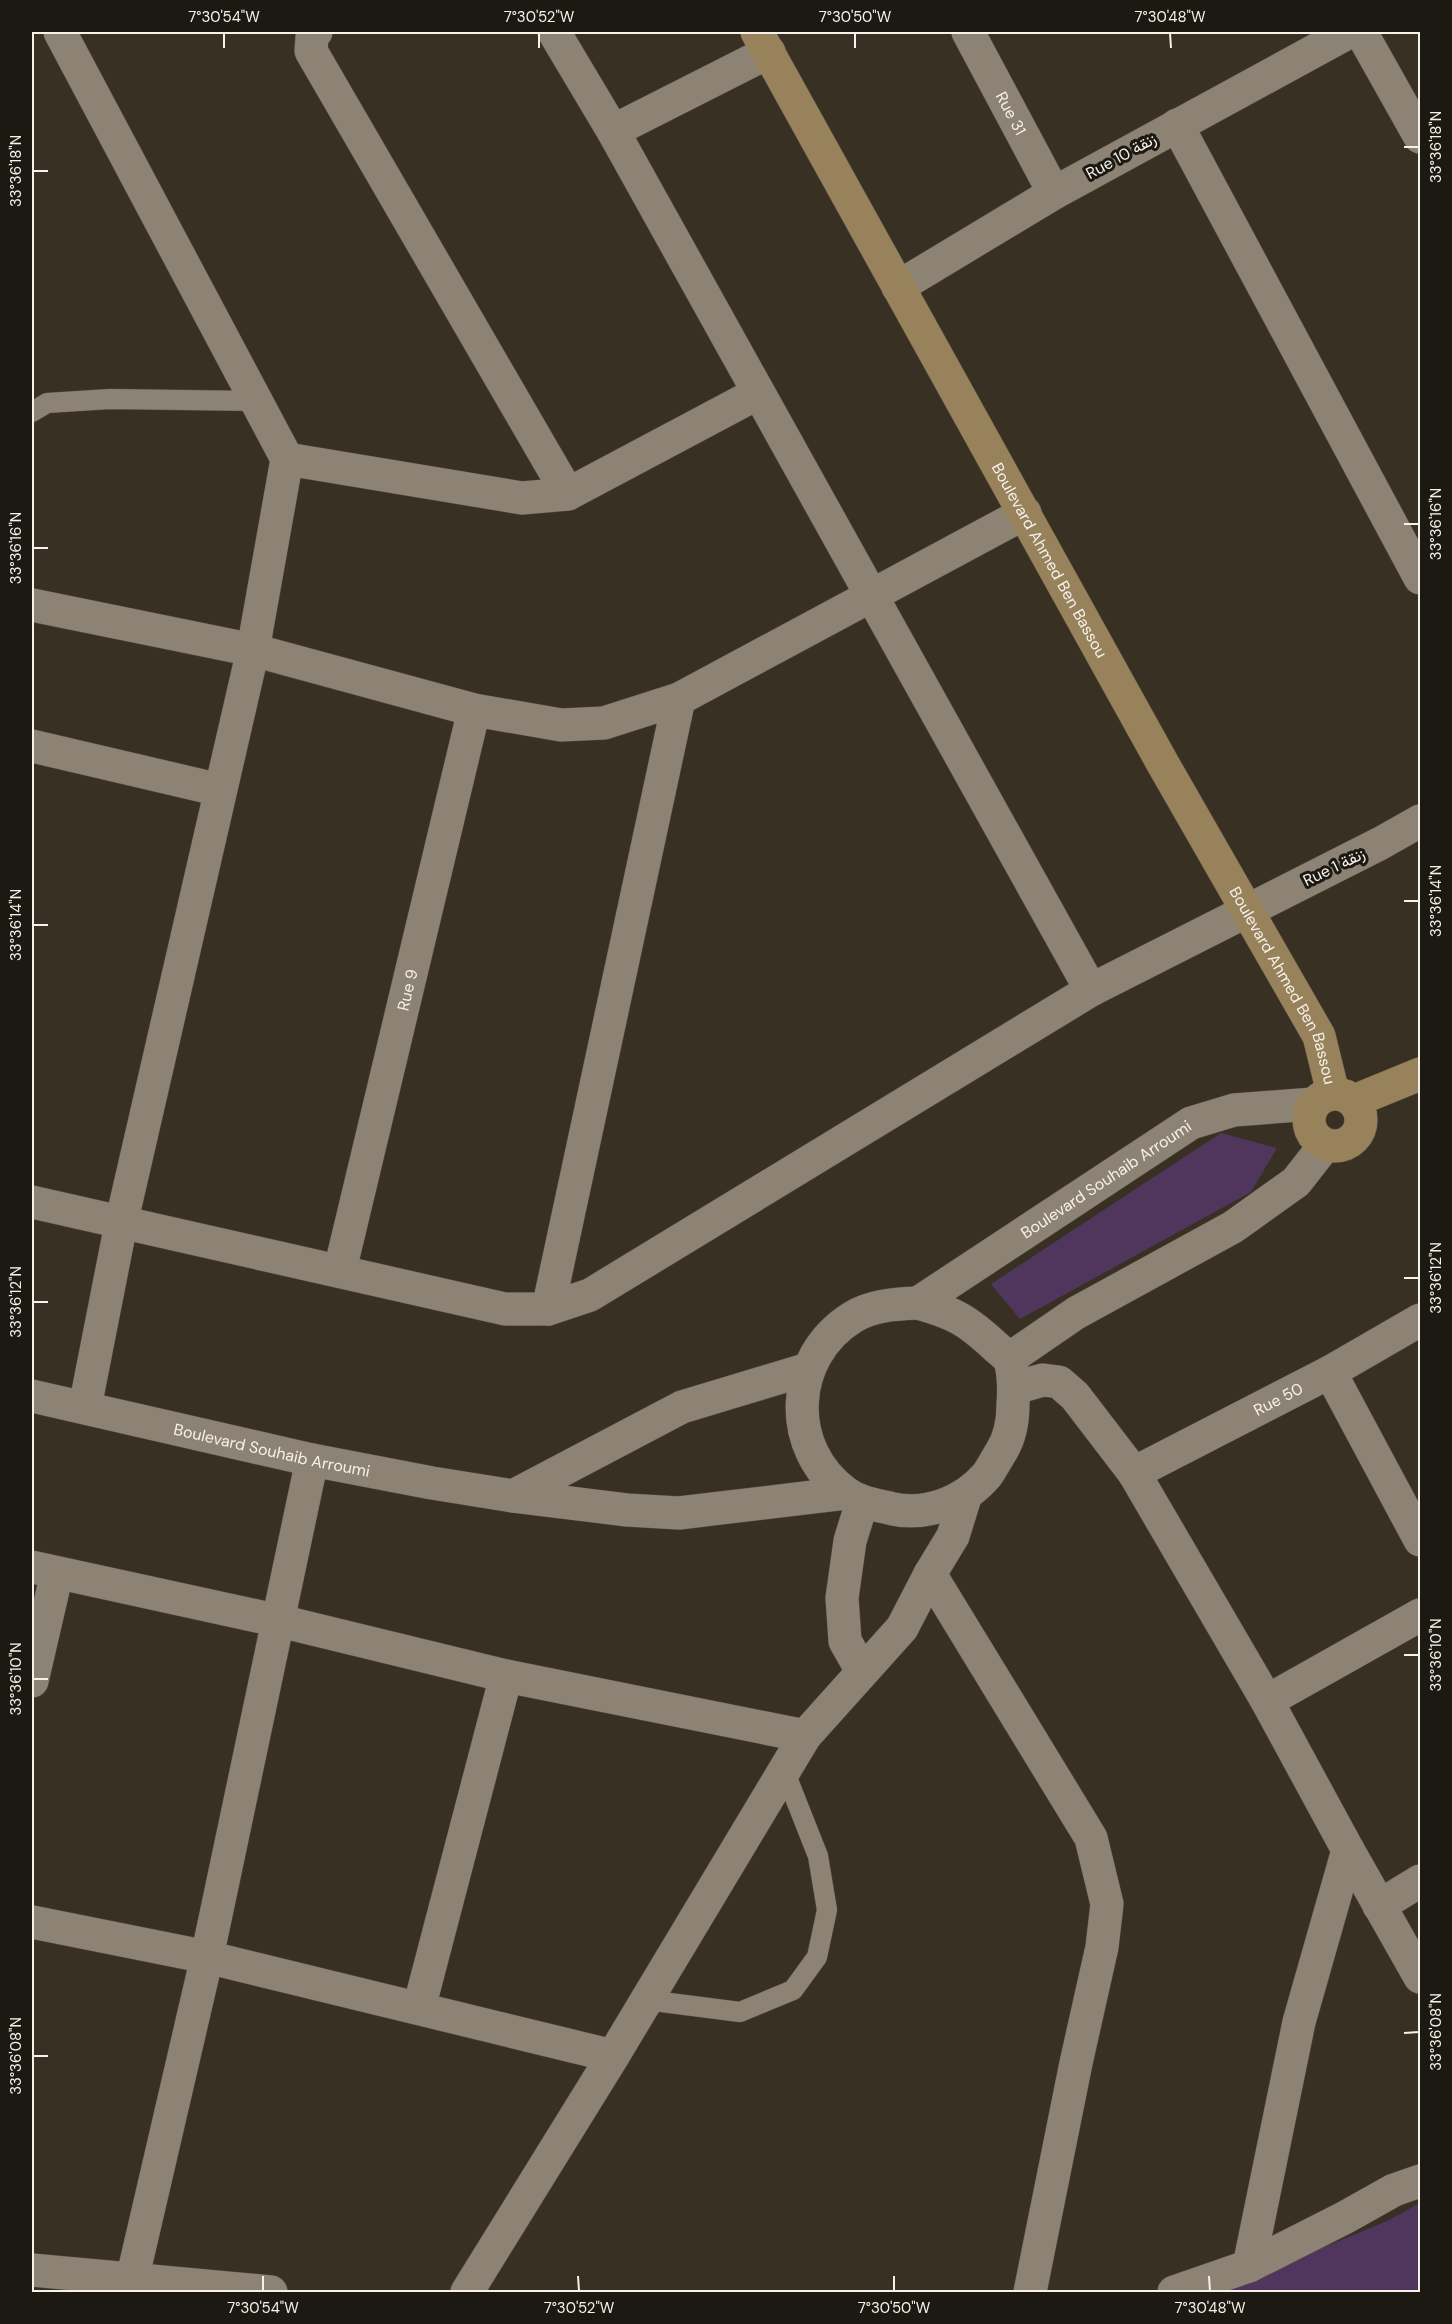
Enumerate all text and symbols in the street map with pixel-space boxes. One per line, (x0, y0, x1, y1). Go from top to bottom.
text: 7°30'54"W (188, 7, 260, 27)
text: 7°30'52"W (504, 7, 575, 27)
text: 7°30'50"W (819, 7, 892, 27)
text: 7°30'48"W (1135, 7, 1206, 27)
street label: Rue 31 (991, 88, 1031, 138)
text: 33°36'18"N (1426, 111, 1446, 183)
street label: Rue 10 زنقة (1082, 128, 1160, 184)
text: 33°36'18"N (6, 135, 26, 207)
street label: Boulevard Ahmed Ben Bassou (987, 459, 1113, 662)
text: 33°36'16"N (1426, 488, 1446, 560)
text: 33°36'16"N (6, 512, 26, 584)
street label: Rue 1 زنقة (1300, 843, 1368, 891)
text: 33°36'14"N (1426, 865, 1446, 937)
street label: Boulevard Ahmed Ben Bassou (1225, 883, 1341, 1087)
text: 33°36'14"N (6, 889, 26, 961)
street label: Rue 9 (392, 967, 422, 1013)
street label: Boulevard Souhaib Arroumi (1016, 1115, 1195, 1243)
text: 33°36'12"N (1426, 1242, 1446, 1314)
text: 33°36'12"N (6, 1266, 26, 1338)
street label: Rue 50 (1250, 1377, 1306, 1420)
street label: Boulevard Souhaib Arroumi (172, 1418, 372, 1481)
text: 33°36'10"N (1426, 1618, 1446, 1692)
text: 33°36'10"N (6, 1642, 26, 1716)
text: 33°36'08"N (1426, 1993, 1446, 2071)
text: 33°36'08"N (6, 2017, 26, 2095)
text: 7°30'54"W (227, 2298, 299, 2318)
text: 7°30'52"W (544, 2298, 615, 2318)
text: 7°30'50"W (858, 2298, 931, 2318)
text: 7°30'48"W (1175, 2298, 1246, 2318)

